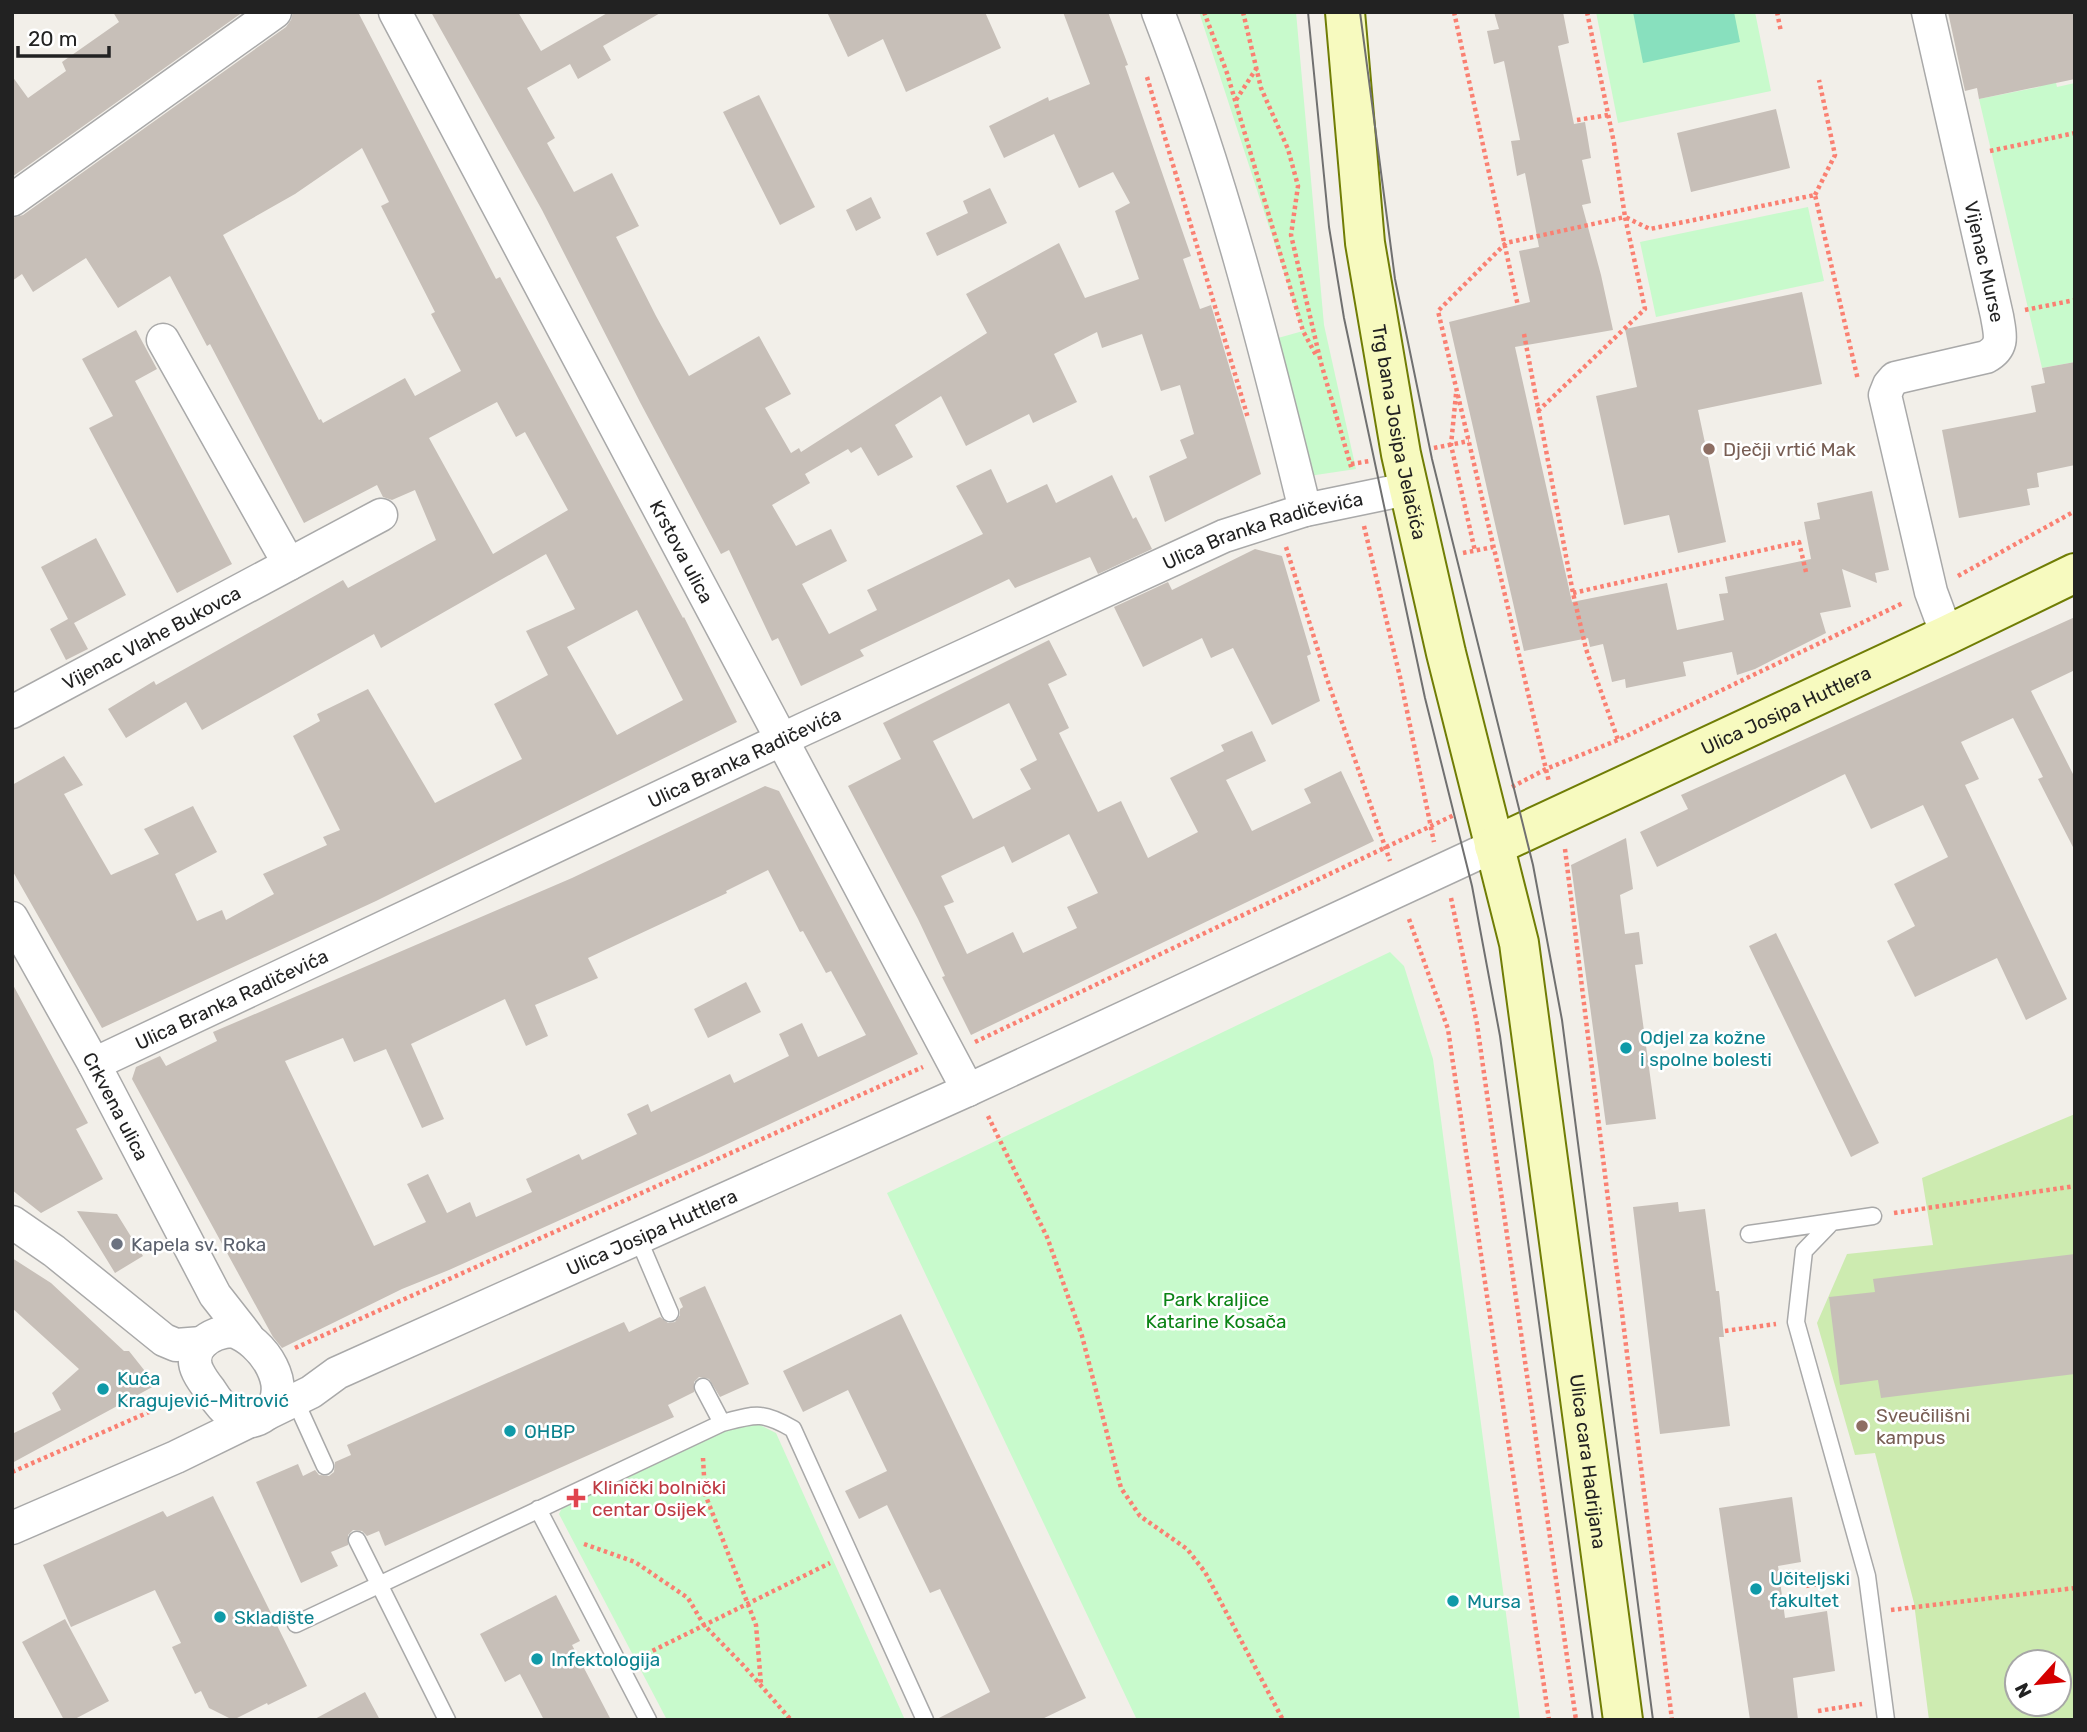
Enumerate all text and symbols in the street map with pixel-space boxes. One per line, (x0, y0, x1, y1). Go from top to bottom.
scale bar (18, 14, 108, 58)
text: 20 m (28, 26, 77, 51)
street label: Vijenac Murse (1960, 199, 2009, 324)
street label: Trg bana Josipa Jelačića (1368, 323, 1431, 542)
place label: Dječji vrtić Mak (1723, 438, 1856, 461)
marker: Dječji vrtić Mak (1701, 441, 1717, 457)
street label: Ulica Branka Radičevića (1159, 487, 1365, 574)
street label: Krstova ulica (645, 496, 719, 607)
street label: Vijenac Vlahe Bukovca (58, 581, 244, 695)
street label: Ulica Josipa Huttlera (1697, 661, 1874, 759)
street label: Ulica Branka Radičevića (644, 702, 844, 813)
street label: Ulica Branka Radičevića (131, 944, 332, 1054)
place label: Odjel za kožne i spolne bolesti (1640, 1026, 1772, 1071)
marker: Odjel za kožne i spolne bolesti (1618, 1040, 1634, 1056)
street label: Crkvena ulica (78, 1048, 154, 1164)
street label: Ulica Josipa Huttlera (563, 1184, 741, 1280)
place label: Kapela sv. Roka (131, 1233, 266, 1256)
marker: Kapela sv. Roka (109, 1236, 125, 1252)
park label: Park kraljice Katarine Kosača (1145, 1288, 1287, 1333)
place label: Kuća Kragujević-Mitrović (117, 1367, 289, 1412)
street label: Ulica cara Hadrijana (1565, 1373, 1611, 1550)
marker: Kuća Kragujević-Mitrović (95, 1381, 111, 1397)
place label: Sveučilišni kampus (1876, 1404, 1970, 1449)
marker: Sveučilišni kampus (1854, 1418, 1870, 1434)
place label: OHBP (524, 1420, 575, 1443)
marker: OHBP (502, 1423, 518, 1439)
place label: Klinički bolnički centar Osijek (592, 1476, 726, 1521)
marker: Klinički bolnički centar Osijek (566, 1488, 586, 1508)
place label: Učiteljski fakultet (1770, 1567, 1850, 1612)
marker: Učiteljski fakultet (1748, 1581, 1764, 1597)
place label: Mursa (1467, 1590, 1521, 1613)
marker: Mursa (1445, 1593, 1461, 1609)
place label: Skladište (234, 1606, 314, 1629)
marker: Skladište (212, 1609, 228, 1625)
place label: Infektologija (551, 1648, 660, 1671)
north arrow (2003, 1648, 2073, 1718)
marker: Infektologija (529, 1651, 545, 1667)
text: N (2010, 1679, 2037, 1702)

